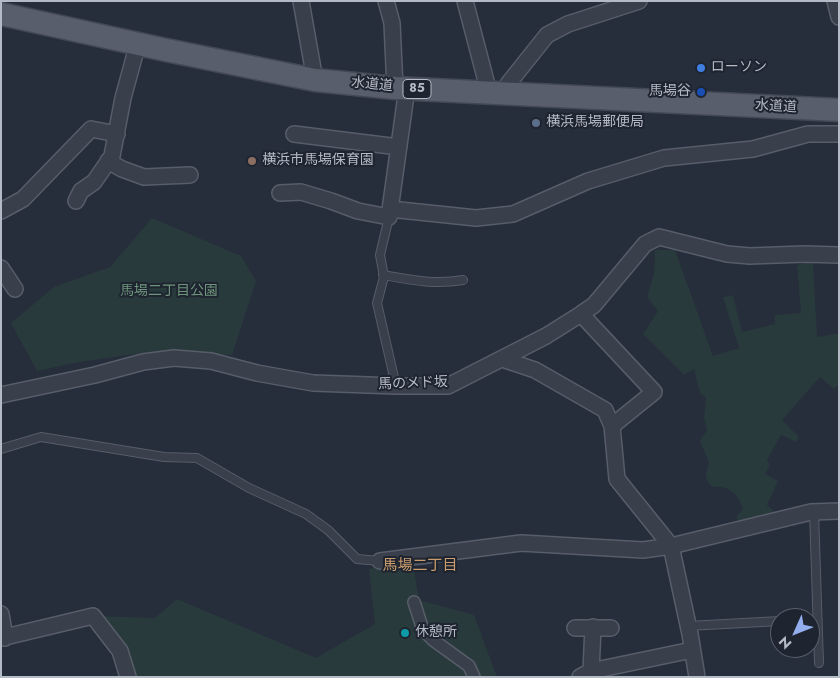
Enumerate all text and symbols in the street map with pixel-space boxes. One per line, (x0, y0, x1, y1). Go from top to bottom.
place label: ローソン (711, 60, 767, 76)
marker: ローソン (695, 62, 707, 74)
street label: 水道道 (350, 74, 394, 96)
road number: 85 (403, 80, 431, 98)
place label: 馬場谷 (649, 84, 691, 100)
marker: 馬場谷 (695, 86, 707, 98)
street label: 水道道 (755, 98, 797, 116)
place label: 横浜馬場郵便局 (546, 115, 644, 131)
marker: 横浜馬場郵便局 (530, 117, 542, 129)
place label: 横浜市馬場保育園 (262, 153, 374, 169)
marker: 横浜市馬場保育園 (246, 155, 258, 167)
park label: 馬場二丁目公園 (120, 284, 218, 300)
street label: 馬のメド坂 (378, 374, 448, 394)
district label: 馬場二丁目 (383, 557, 457, 575)
north arrow (770, 608, 820, 658)
place label: 休憩所 (415, 625, 457, 641)
marker: 休憩所 (399, 627, 411, 639)
text: N (774, 632, 796, 654)

